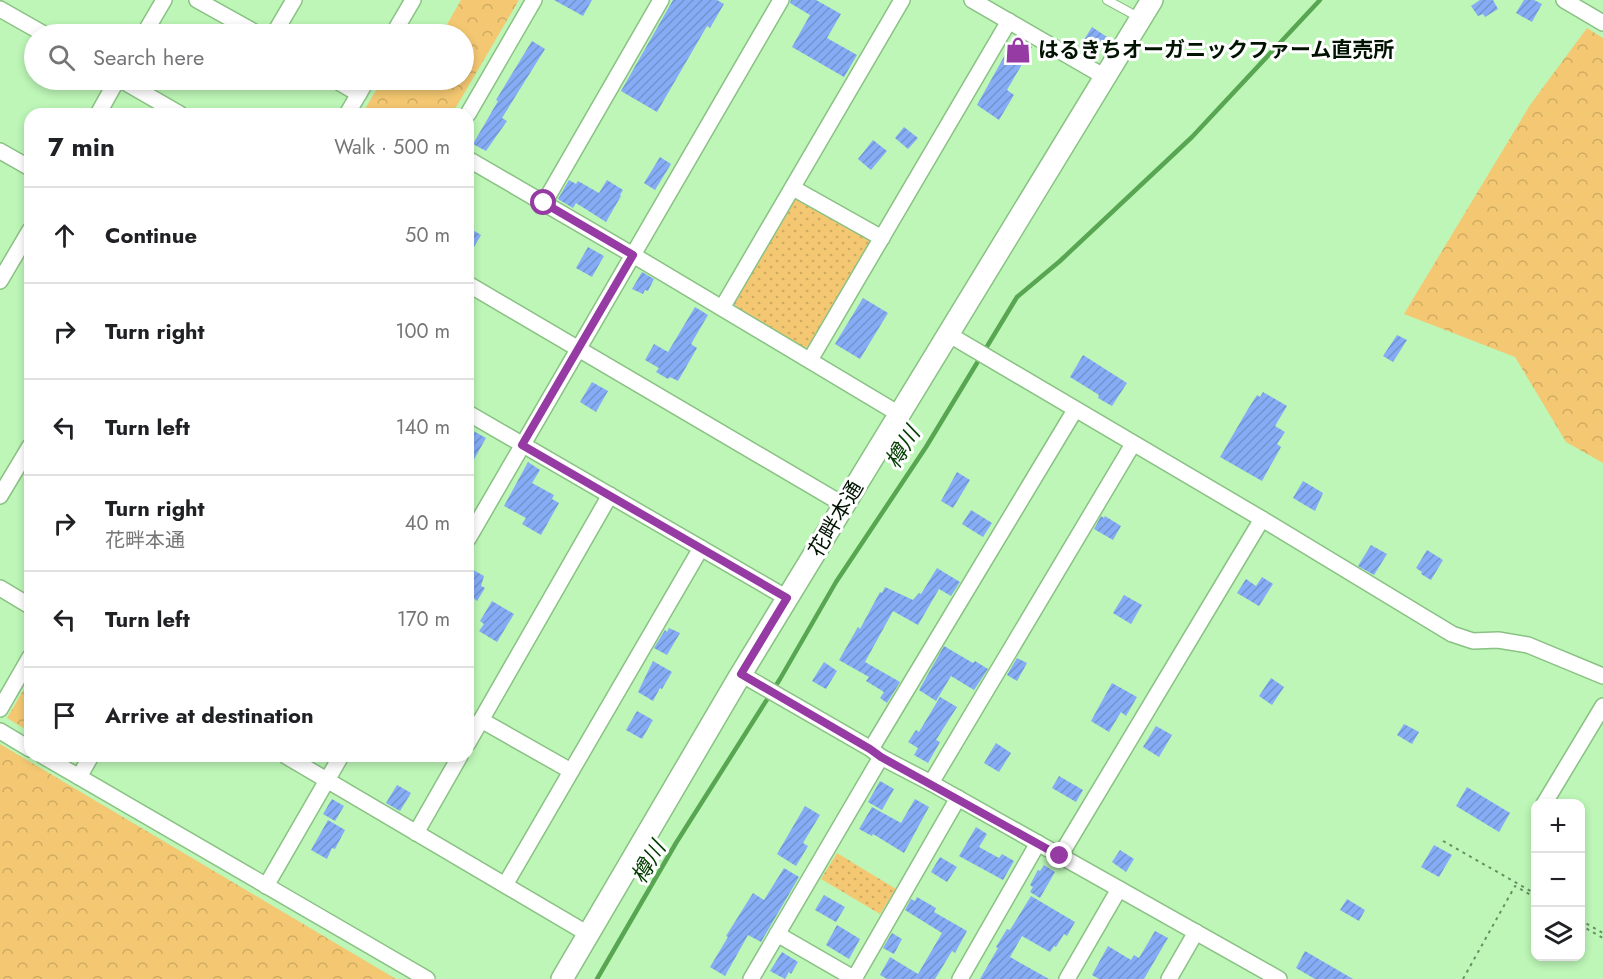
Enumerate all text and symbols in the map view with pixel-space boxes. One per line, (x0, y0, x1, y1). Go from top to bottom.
search box (24, 24, 474, 90)
shop icon: はるきちオーガニックファーム直売所 (1003, 35, 1033, 65)
place label: はるきちオーガニックファーム直売所 (1038, 35, 1394, 65)
icon: search (45, 41, 78, 74)
text: Search here (93, 41, 204, 73)
text: 7 min (48, 128, 115, 166)
text: Walk · 500 m (334, 133, 450, 162)
route start (530, 189, 556, 215)
icon: ahead (48, 219, 81, 252)
text: Continue (105, 219, 197, 251)
text: 50 m (405, 221, 450, 250)
icon: right (48, 315, 81, 348)
text: Turn right (105, 315, 205, 347)
text: 100 m (395, 317, 450, 346)
icon: left (48, 411, 81, 444)
text: Turn left (105, 411, 190, 443)
text: 140 m (396, 413, 450, 442)
water label: 樽川 (877, 418, 928, 474)
street label: 花畔本通 (802, 475, 870, 563)
text: Turn right (105, 492, 205, 524)
icon: right (48, 507, 81, 540)
text: 40 m (405, 509, 450, 538)
text: 花畔本通 (105, 526, 185, 555)
icon: left (48, 603, 81, 636)
text: Turn left (105, 603, 190, 635)
text: 170 m (397, 605, 450, 634)
icon: arrive (48, 699, 81, 732)
text: Arrive at destination (105, 699, 314, 731)
map controls (1531, 799, 1585, 961)
button: + (1531, 799, 1585, 853)
water label: 樽川 (623, 833, 674, 889)
route end (1046, 842, 1072, 868)
button: − (1531, 853, 1585, 907)
button: layers (1531, 907, 1585, 961)

